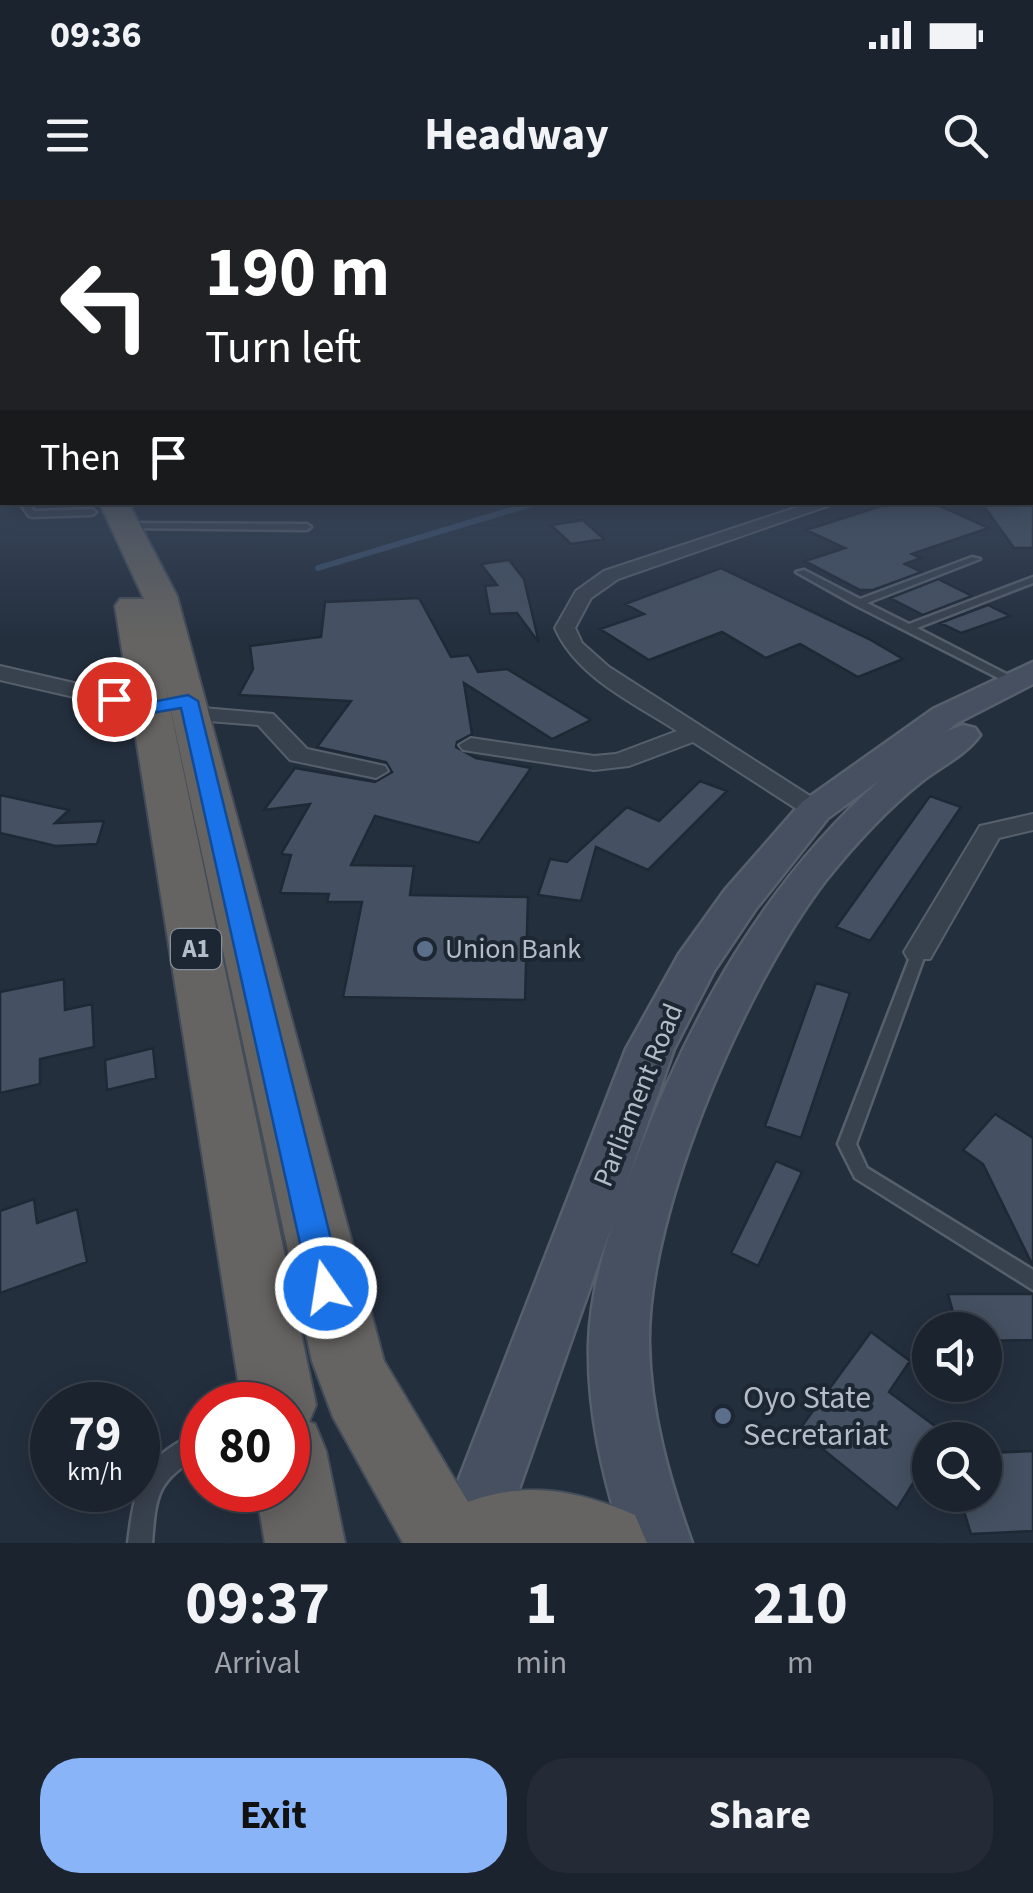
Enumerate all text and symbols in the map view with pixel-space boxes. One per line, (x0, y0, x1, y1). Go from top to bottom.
text: 09:36 (50, 8, 142, 62)
text: Headway (424, 103, 609, 167)
icon: menu (40, 108, 95, 163)
icon: search (938, 108, 993, 163)
text: 190 m (205, 223, 390, 323)
icon: left (40, 240, 170, 370)
text: Turn left (205, 316, 361, 380)
icon: arrive (141, 430, 196, 485)
text: Then (40, 431, 121, 485)
pin (72, 657, 157, 742)
icon: arrive (87, 672, 142, 727)
road number: A1 (171, 929, 221, 969)
place label: Union Bank (445, 929, 581, 969)
marker: Union Bank (414, 938, 436, 960)
street label: Parliament Road (583, 997, 693, 1193)
position arrow (274, 1236, 378, 1340)
map controls (912, 1312, 1002, 1512)
button: sound (912, 1312, 1002, 1402)
place label: Oyo State Secretariat (743, 1375, 889, 1458)
speed limit sign: 80 (180, 1382, 310, 1512)
text: 79 (69, 1399, 121, 1470)
marker: Oyo State Secretariat (712, 1405, 734, 1427)
button: search (912, 1422, 1002, 1512)
text: km/h (67, 1454, 123, 1490)
text: 09:37 (185, 1562, 330, 1647)
text: 1 (526, 1562, 557, 1647)
text: 210 (753, 1562, 848, 1647)
text: Arrival (215, 1640, 301, 1686)
text: min (515, 1640, 567, 1686)
text: m (787, 1640, 813, 1686)
button: Exit (40, 1758, 507, 1873)
button: Share (527, 1758, 993, 1873)

